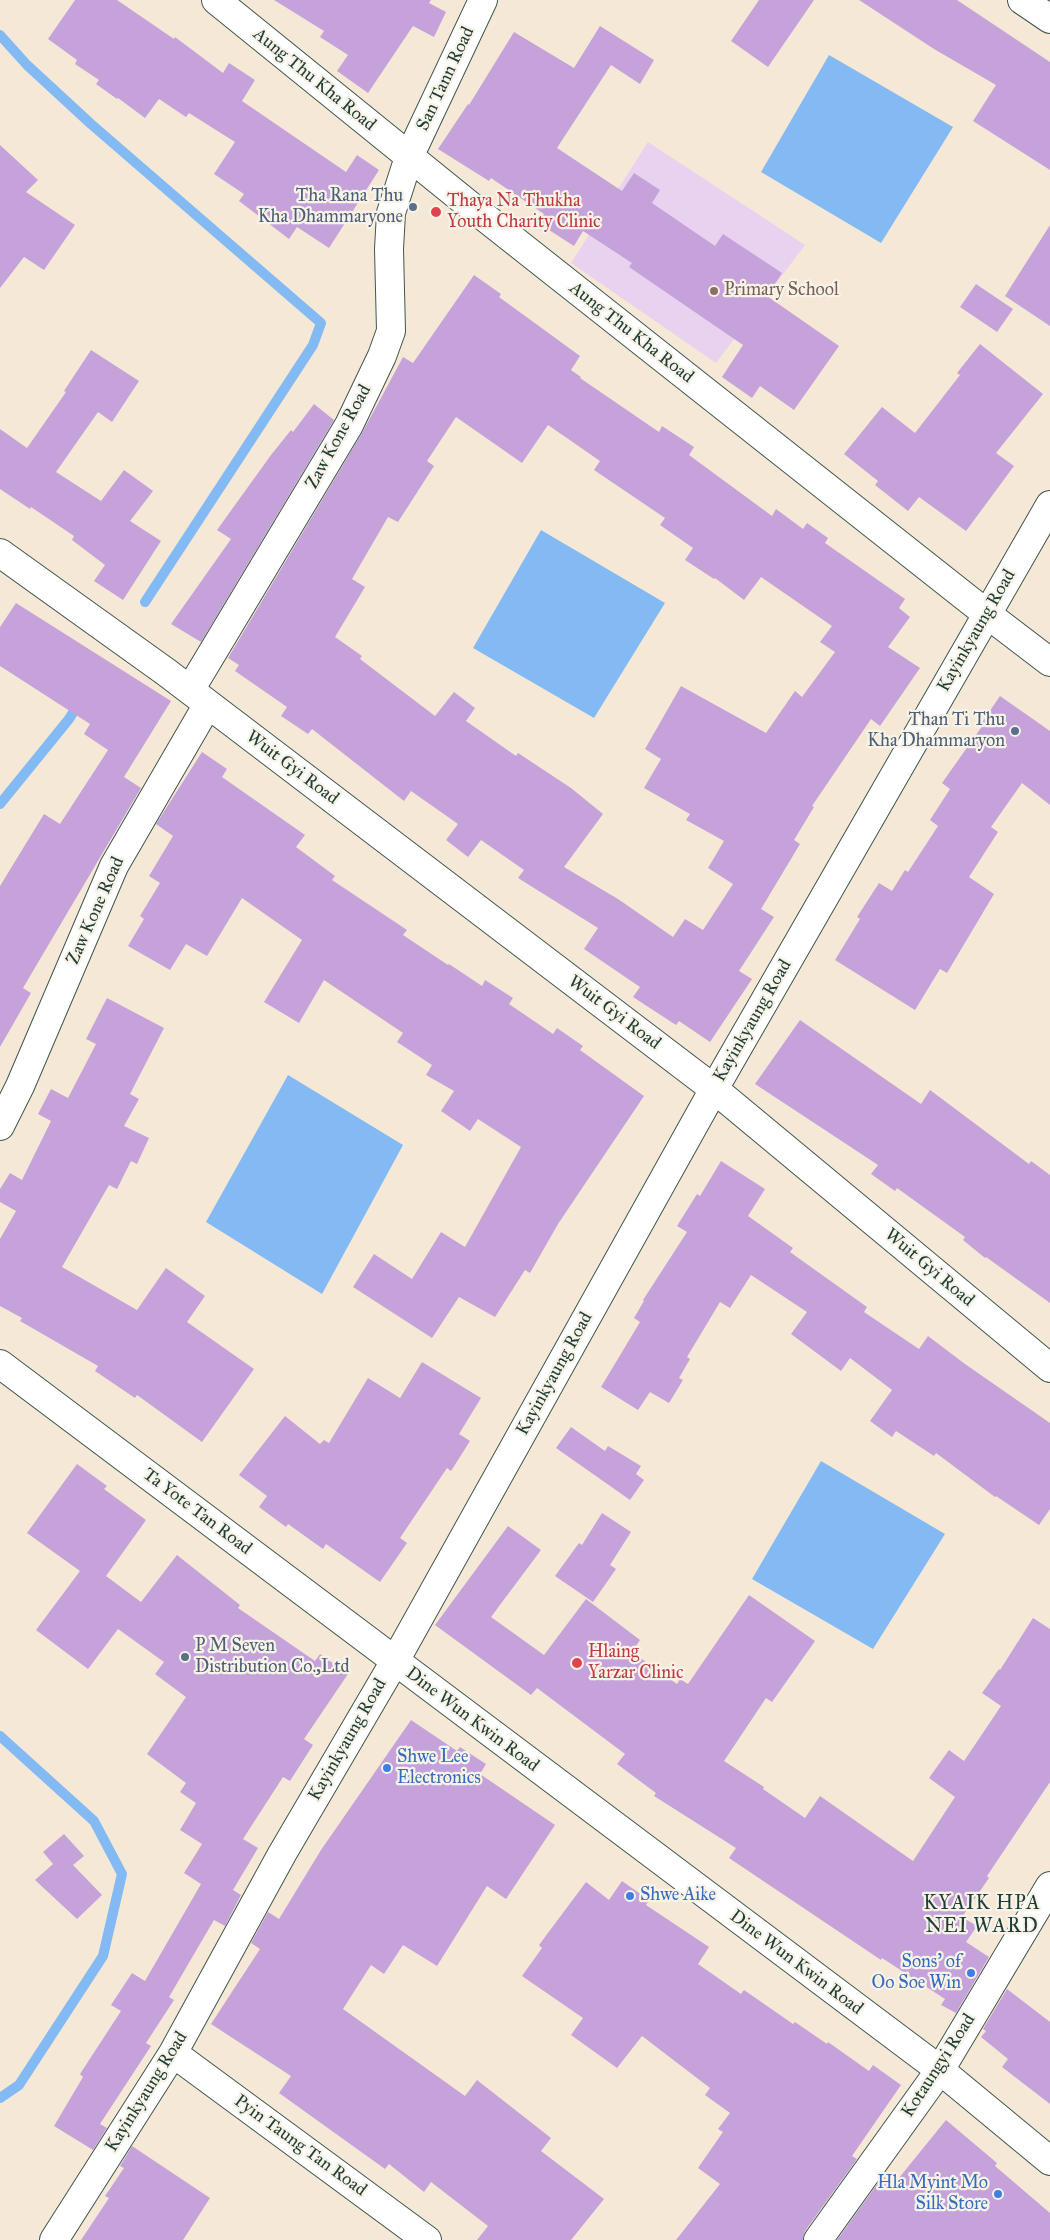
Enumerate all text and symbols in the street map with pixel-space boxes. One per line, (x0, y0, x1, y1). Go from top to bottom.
street label: Aung Thu Kha Road (248, 24, 380, 136)
street label: San Tann Road (413, 24, 479, 134)
place label: Tha Rana Thu Kha Dhammaryone (258, 186, 403, 228)
place label: Thaya Na Thukha Youth Charity Clinic (447, 191, 601, 233)
marker: Tha Rana Thu Kha Dhammaryone (407, 201, 419, 213)
marker: Thaya Na Thukha Youth Charity Clinic (429, 205, 443, 219)
street label: Aung Thu Kha Road (565, 278, 697, 388)
place label: Primary School (724, 280, 839, 302)
marker: Primary School (708, 285, 720, 297)
street label: Zaw Kone Road (302, 381, 376, 493)
street label: Kayinkyaung Road (933, 566, 1021, 696)
place label: Than Ti Thu Kha Dhammaryon (867, 710, 1005, 752)
marker: Than Ti Thu Kha Dhammaryon (1009, 725, 1021, 737)
street label: Wuit Gyi Road (241, 726, 343, 810)
street label: Zaw Kone Road (63, 854, 129, 968)
street label: Kayinkyaung Road (709, 956, 797, 1086)
street label: Wuit Gyi Road (563, 971, 665, 1055)
street label: Wuit Gyi Road (880, 1224, 978, 1312)
street label: Kayinkyaung Road (512, 1309, 598, 1439)
street label: Ta Yote Tan Road (138, 1464, 256, 1560)
place label: P M Seven Distribution Co.,Ltd (195, 1636, 350, 1678)
place label: Hlaing Yarzar Clinic (588, 1642, 684, 1685)
marker: P M Seven Distribution Co.,Ltd (179, 1651, 191, 1663)
marker: Hlaing Yarzar Clinic (570, 1656, 584, 1670)
street label: Dine Wun Kwin Road (401, 1663, 543, 1777)
street label: Kayinkyaung Road (304, 1675, 392, 1805)
place label: Shwe Lee Electronics (397, 1747, 481, 1790)
marker: Shwe Lee Electronics (381, 1762, 393, 1774)
place label: Shwe Aike (640, 1885, 716, 1907)
marker: Shwe Aike (624, 1890, 636, 1902)
district label: KYAIK HPA NEI WARD (922, 1892, 1042, 1939)
street label: Dine Wun Kwin Road (725, 1906, 867, 2020)
place label: Sons' of Oo Soe Win (871, 1952, 961, 1995)
marker: Sons' of Oo Soe Win (965, 1967, 977, 1979)
street label: Kotaungyi Road (898, 2010, 980, 2122)
street label: Kayinkyaung Road (101, 2028, 193, 2156)
street label: Pyin Taung Tan Road (230, 2091, 370, 2201)
place label: Hla Myint Mo Silk Store (877, 2173, 988, 2216)
marker: Hla Myint Mo Silk Store (992, 2188, 1004, 2200)

